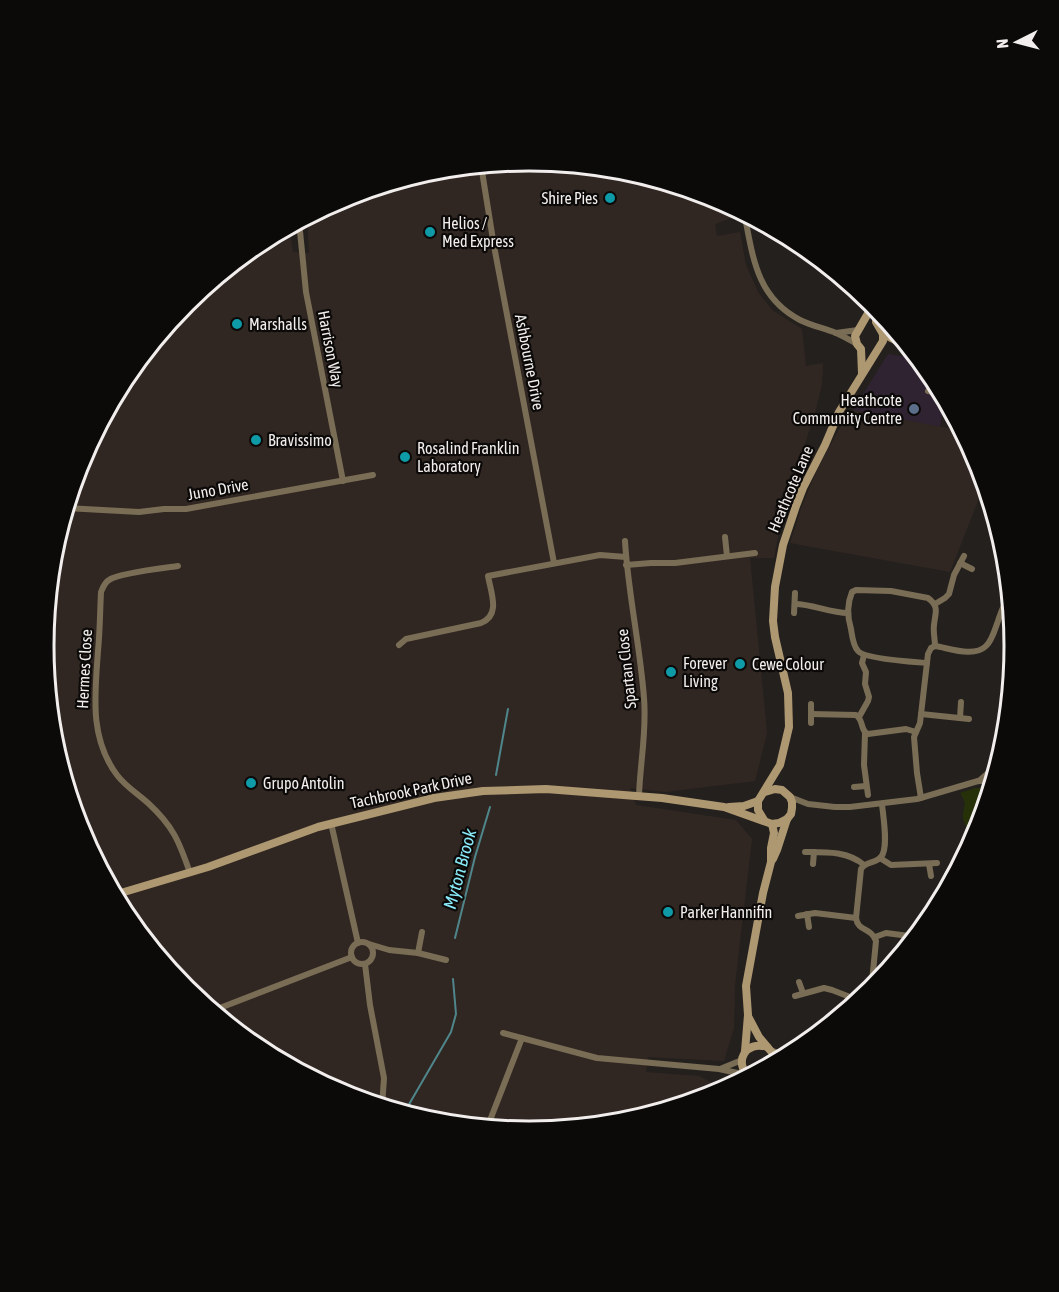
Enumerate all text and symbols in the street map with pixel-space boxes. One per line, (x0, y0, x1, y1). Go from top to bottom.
north arrow (987, 12, 1047, 72)
text: N (993, 38, 1012, 49)
place label: Shire Pies (542, 189, 598, 207)
marker: Shire Pies (603, 191, 617, 205)
place label: Helios / Med Express (442, 214, 514, 251)
marker: Helios / Med Express (423, 225, 437, 239)
street label: Harrison Way (314, 309, 347, 390)
street label: Ashbourne Drive (512, 313, 548, 411)
place label: Marshalls (249, 315, 307, 333)
marker: Marshalls (230, 317, 244, 331)
place label: Heathcote Community Centre (793, 391, 902, 428)
marker: Heathcote Community Centre (907, 402, 921, 416)
place label: Bravissimo (268, 431, 332, 449)
marker: Bravissimo (249, 433, 263, 447)
place label: Rosalind Franklin Laboratory (417, 439, 520, 476)
street label: Heathcote Lane (764, 443, 816, 535)
marker: Rosalind Franklin Laboratory (398, 450, 412, 464)
street label: Juno Drive (186, 475, 250, 503)
street label: Spartan Close (613, 628, 640, 710)
street label: Hermes Close (73, 629, 95, 709)
place label: Forever Living (683, 654, 727, 691)
place label: Cewe Colour (752, 655, 824, 673)
marker: Cewe Colour (733, 657, 747, 671)
marker: Forever Living (664, 665, 678, 679)
street label: Tachbrook Park Drive (349, 768, 473, 812)
place label: Grupo Antolin (263, 774, 344, 793)
marker: Grupo Antolin (244, 776, 258, 790)
water label: Myton Brook (439, 825, 481, 911)
place label: Parker Hannifin (680, 903, 772, 921)
marker: Parker Hannifin (661, 905, 675, 919)

